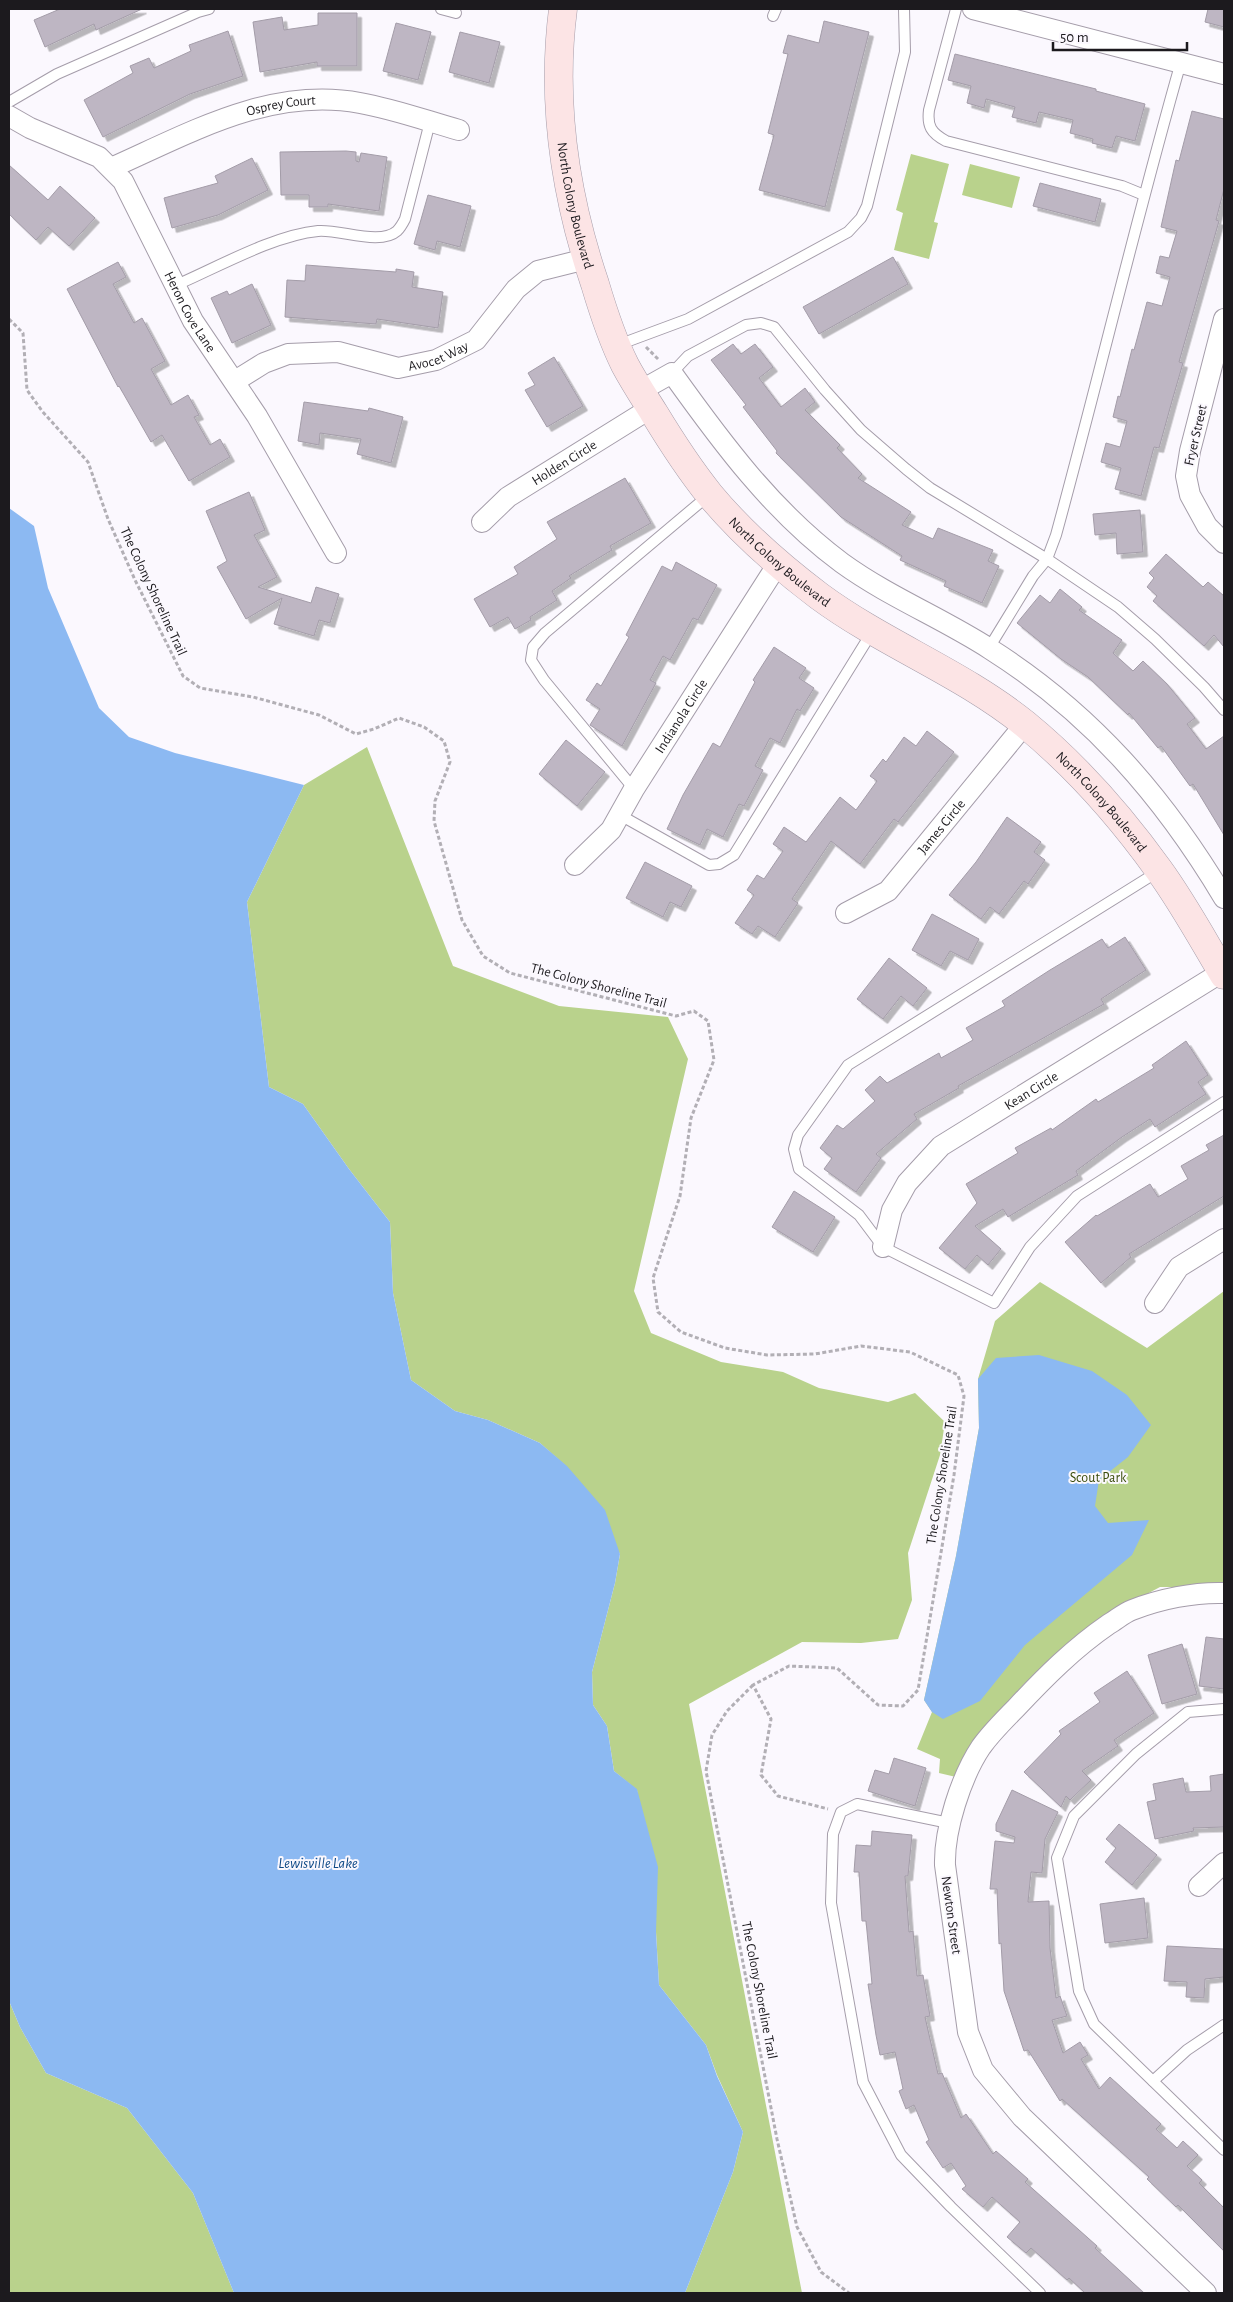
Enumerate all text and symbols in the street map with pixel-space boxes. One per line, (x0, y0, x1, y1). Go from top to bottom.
scale bar (1053, 20, 1187, 52)
text: 50 m (1060, 30, 1089, 45)
street label: Osprey Court (245, 93, 316, 119)
street label: North Colony Boulevard (555, 141, 596, 270)
street label: Heron Cove Lane (161, 269, 218, 355)
street label: Avocet Way (407, 339, 471, 374)
street label: Fryer Street (1182, 403, 1210, 467)
street label: Holden Circle (530, 438, 599, 488)
street label: North Colony Boulevard (726, 515, 833, 610)
street label: The Colony Shoreline Trail (117, 525, 189, 658)
street label: Indianola Circle (653, 677, 710, 756)
street label: North Colony Boulevard (1053, 749, 1149, 855)
street label: James Circle (915, 797, 968, 857)
street label: The Colony Shoreline Trail (529, 961, 668, 1011)
street label: Kean Circle (1002, 1069, 1061, 1113)
street label: The Colony Shoreline Trail (924, 1405, 960, 1545)
park label: Scout Park (1070, 1471, 1127, 1485)
water label: Lewisville Lake (278, 1856, 358, 1871)
street label: Newton Street (939, 1875, 963, 1956)
street label: The Colony Shoreline Trail (739, 1920, 779, 2060)

